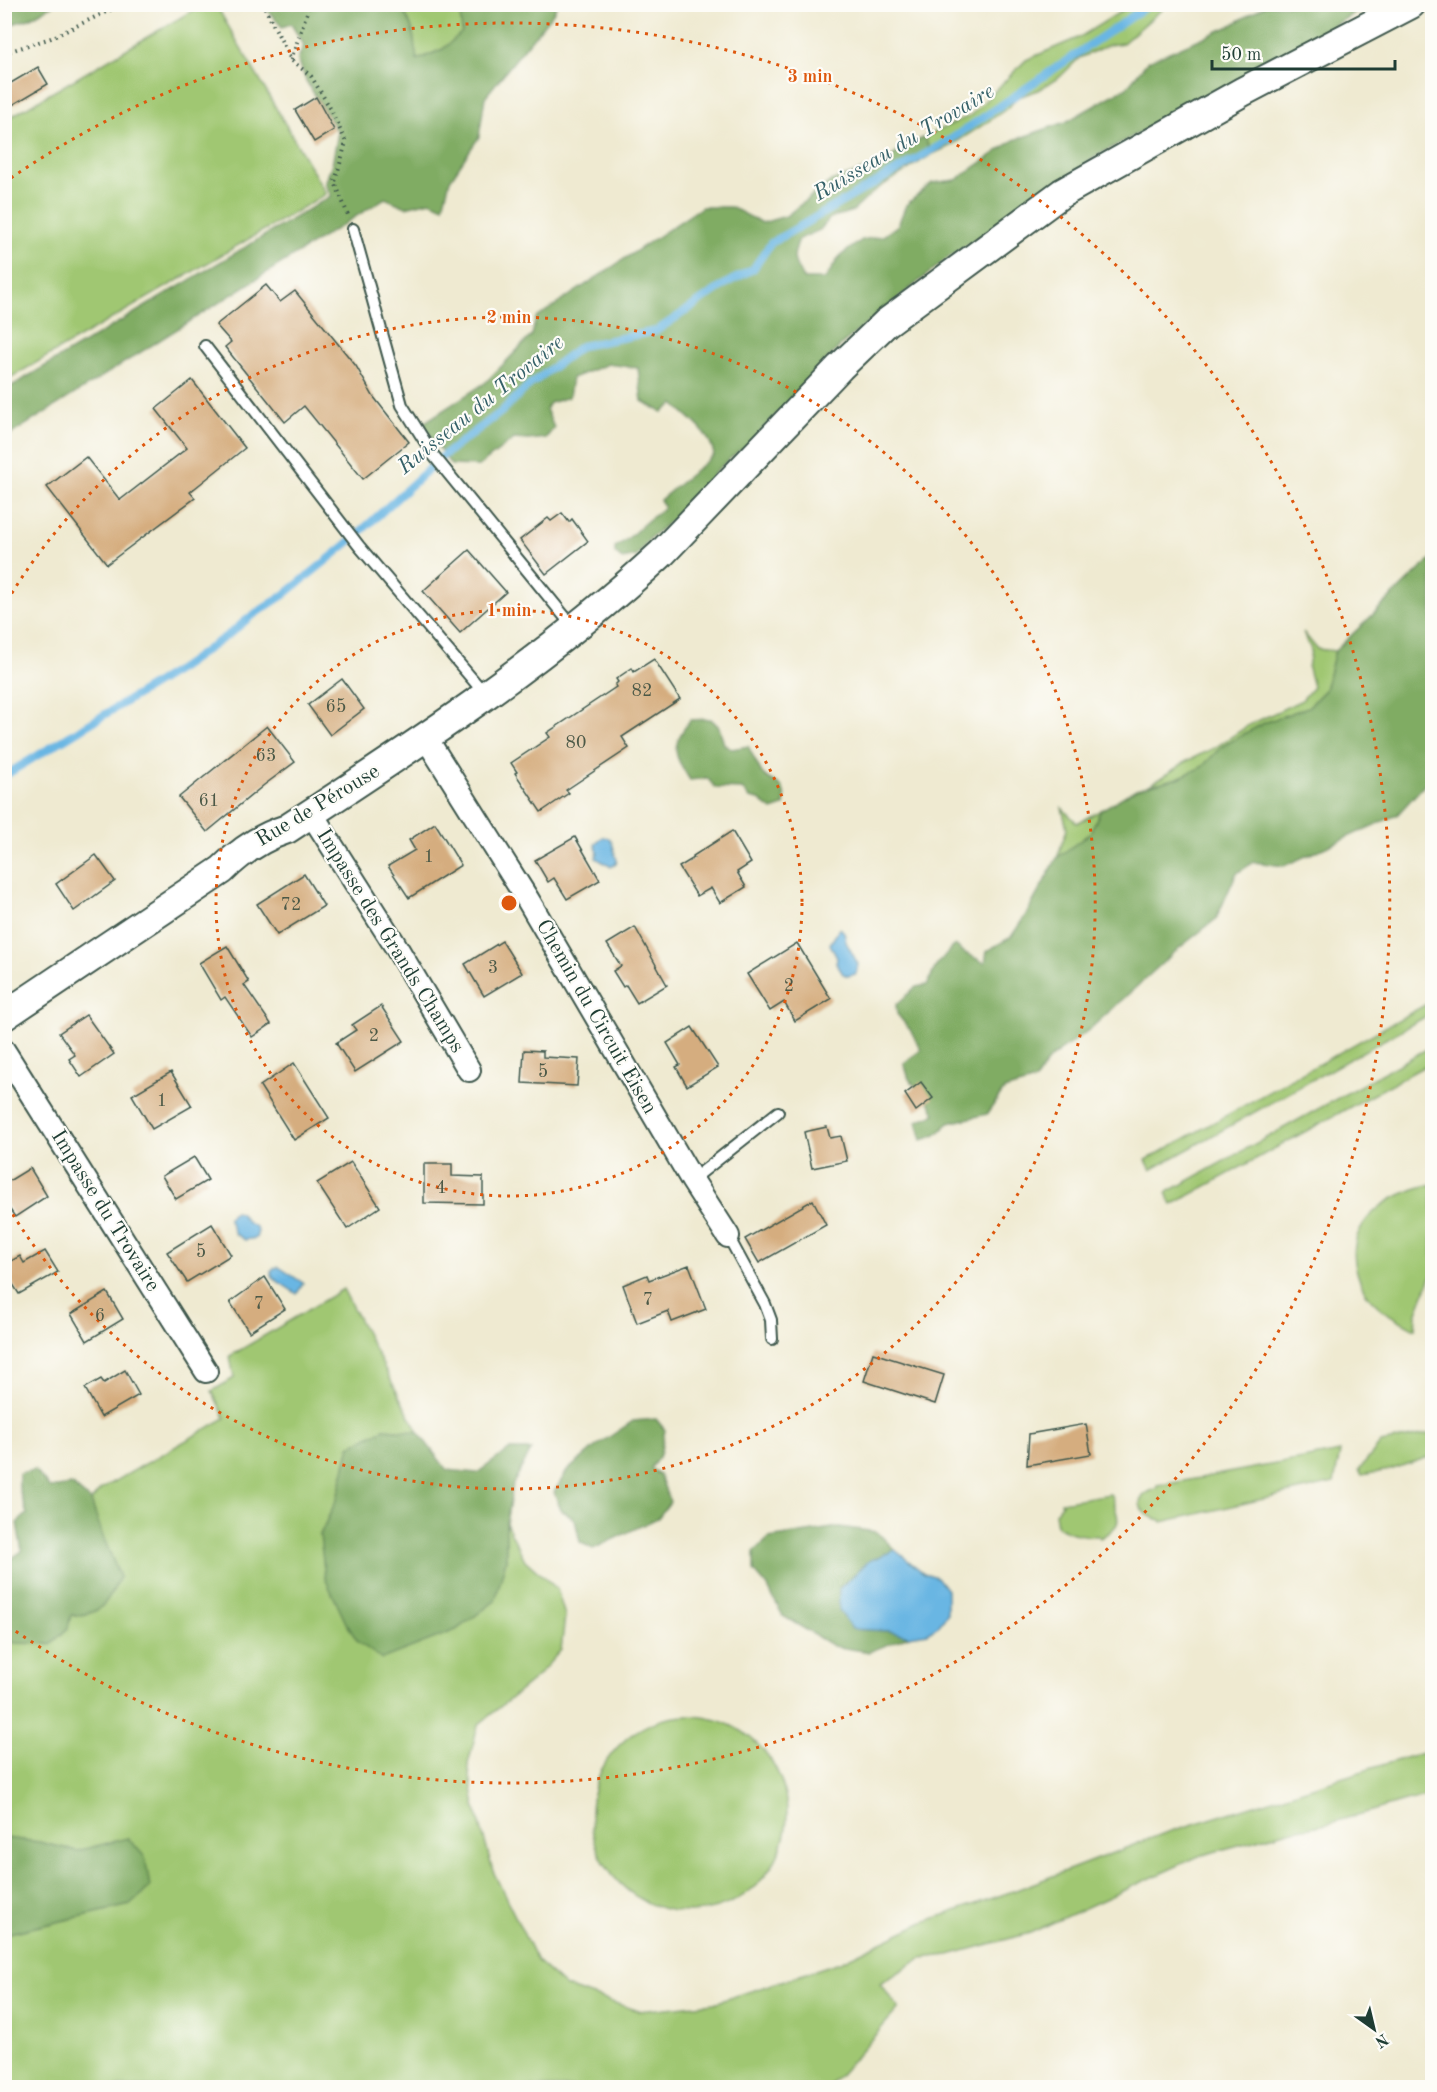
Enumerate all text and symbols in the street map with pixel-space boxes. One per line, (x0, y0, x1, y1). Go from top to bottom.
scale bar (1212, 33, 1395, 71)
text: 50 m (1221, 46, 1261, 64)
text: 3 min (787, 68, 833, 86)
water label: Ruisseau du Trovaire (809, 80, 998, 206)
text: 2 min (486, 309, 532, 327)
water label: Ruisseau du Trovaire (393, 331, 568, 479)
text: 1 min (486, 602, 532, 620)
house number: 82 (632, 682, 652, 700)
house number: 65 (326, 698, 346, 716)
house number: 80 (566, 734, 586, 752)
house number: 63 (256, 747, 276, 765)
street label: Rue de Pérouse (253, 761, 383, 851)
house number: 61 (199, 792, 219, 810)
street label: Impasse des Grands Champs (312, 825, 468, 1057)
house number: 1 (424, 848, 434, 866)
centre of rings (499, 893, 519, 913)
house number: 72 (281, 896, 301, 914)
street label: Chemin du Circuit Eisen (532, 916, 660, 1118)
house number: 3 (488, 959, 498, 977)
house number: 2 (784, 977, 794, 995)
house number: 2 (369, 1027, 379, 1045)
house number: 5 (538, 1063, 548, 1081)
house number: 1 (157, 1092, 167, 1110)
street label: Impasse du Trovaire (47, 1127, 163, 1295)
house number: 4 (436, 1179, 446, 1197)
house number: 5 (196, 1243, 206, 1261)
house number: 7 (643, 1291, 653, 1309)
house number: 7 (254, 1295, 264, 1313)
house number: 6 (95, 1307, 105, 1325)
north arrow (1344, 1999, 1404, 2059)
text: N (1371, 2030, 1391, 2050)

